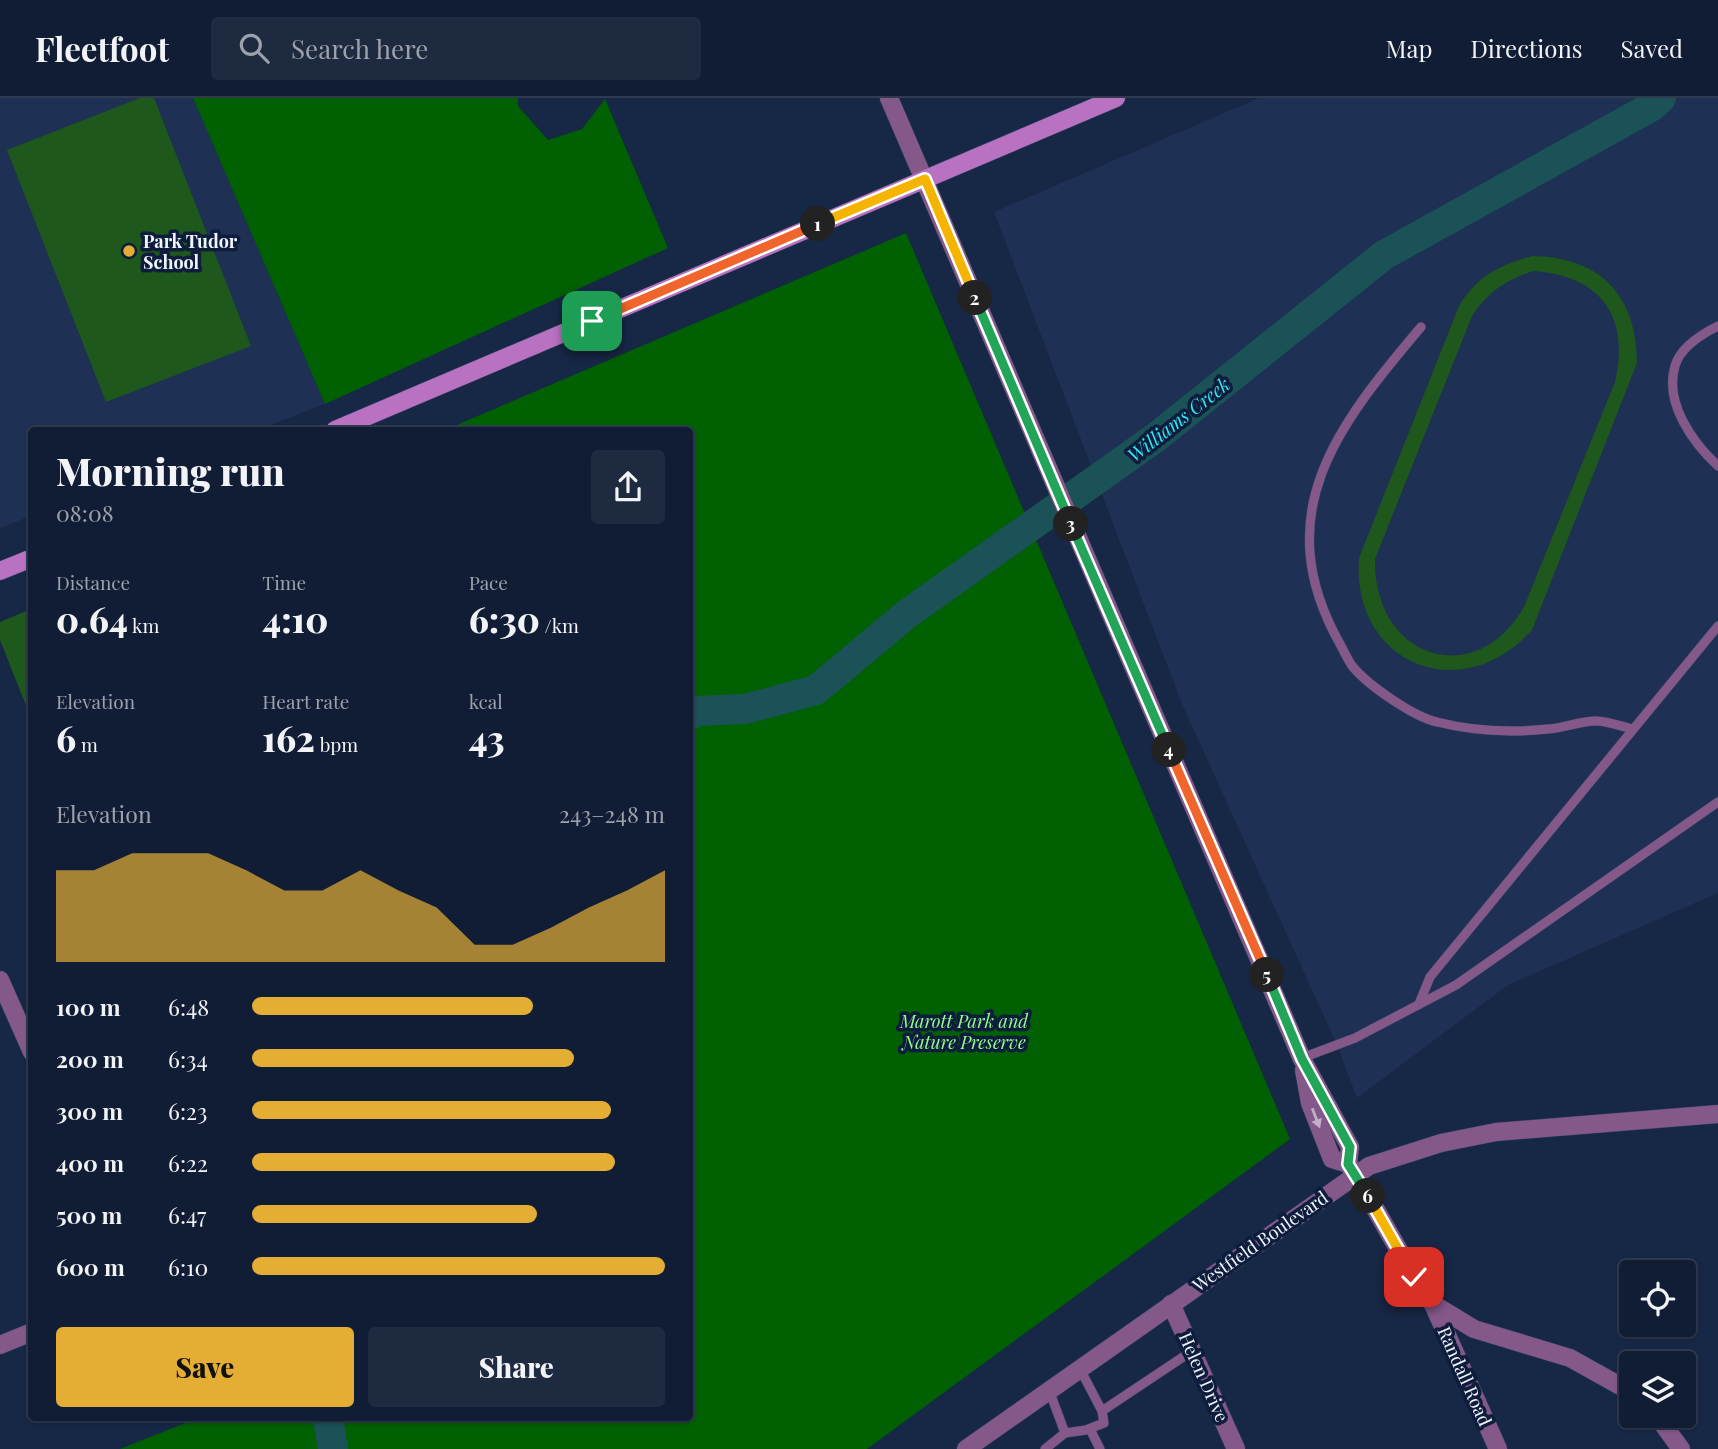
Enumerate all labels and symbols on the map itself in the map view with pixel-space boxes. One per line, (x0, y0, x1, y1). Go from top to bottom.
pin: 1 (800, 206, 836, 242)
place label: Park Tudor School (143, 229, 238, 274)
marker: Park Tudor School (121, 243, 137, 259)
pin: 2 (958, 280, 992, 316)
pin (562, 291, 622, 351)
water label: Williams Creek (1121, 371, 1235, 467)
pin: 3 (1054, 506, 1088, 542)
pin: 4 (1152, 732, 1186, 768)
pin: 5 (1250, 958, 1284, 992)
park label: Marott Park and Nature Preserve (899, 1009, 1029, 1054)
one-way arrow (1311, 1108, 1322, 1129)
pin: 6 (1350, 1178, 1386, 1214)
street label: Westfield Boulevard (1187, 1185, 1333, 1297)
pin (1384, 1247, 1444, 1307)
street label: Randall Road (1432, 1322, 1498, 1430)
street label: Helen Drive (1174, 1328, 1234, 1426)

